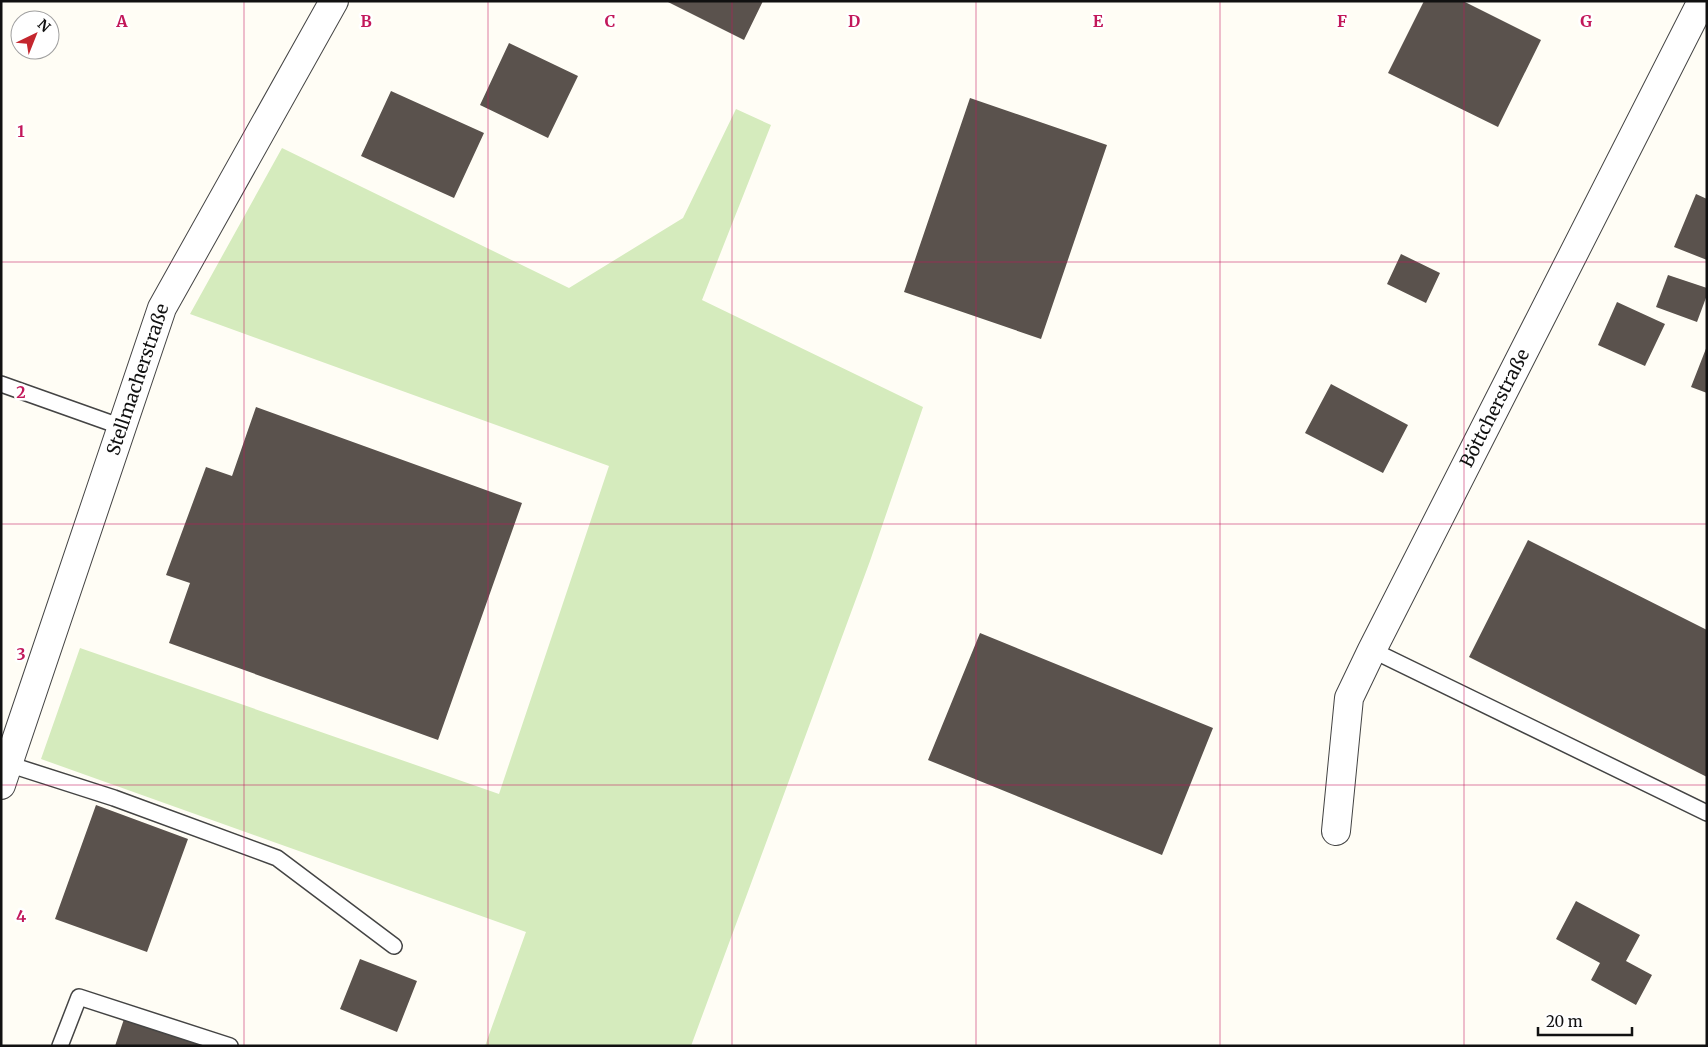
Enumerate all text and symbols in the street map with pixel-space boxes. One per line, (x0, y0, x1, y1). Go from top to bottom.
north arrow (10, 10, 60, 60)
text: A (115, 11, 128, 31)
text: B (360, 11, 372, 31)
text: C (605, 11, 615, 31)
text: D (848, 11, 860, 31)
text: E (1093, 11, 1104, 31)
text: F (1337, 11, 1347, 31)
text: G (1580, 11, 1592, 31)
text: N (34, 15, 54, 36)
text: 1 (17, 121, 25, 141)
street label: Stellmacherstraße (101, 301, 174, 458)
street label: Böttcherstraße (1455, 345, 1534, 471)
text: 2 (16, 382, 26, 402)
text: 3 (16, 644, 26, 664)
text: 4 (16, 906, 26, 926)
scale bar (1538, 1004, 1632, 1036)
text: 20 m (1546, 1012, 1583, 1031)

